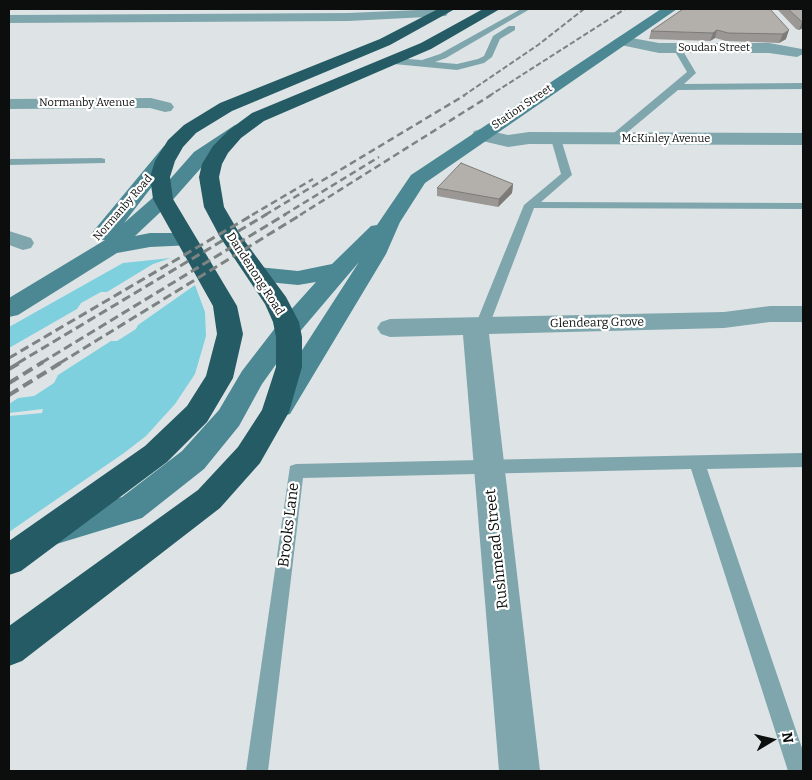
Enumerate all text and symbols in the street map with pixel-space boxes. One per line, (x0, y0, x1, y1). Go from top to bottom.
street label: Soudan Street (678, 41, 750, 55)
street label: Station Street (489, 82, 555, 132)
street label: Normanby Avenue (39, 96, 135, 110)
street label: McKinley Avenue (622, 132, 710, 146)
street label: Normanby Road (91, 172, 155, 244)
street label: Dandenong Road (223, 230, 287, 318)
street label: Glendearg Grove (550, 315, 644, 331)
street label: Brooks Lane (275, 482, 303, 568)
street label: Rushmead Street (482, 488, 512, 610)
north arrow (747, 715, 797, 765)
text: N (778, 731, 797, 744)

